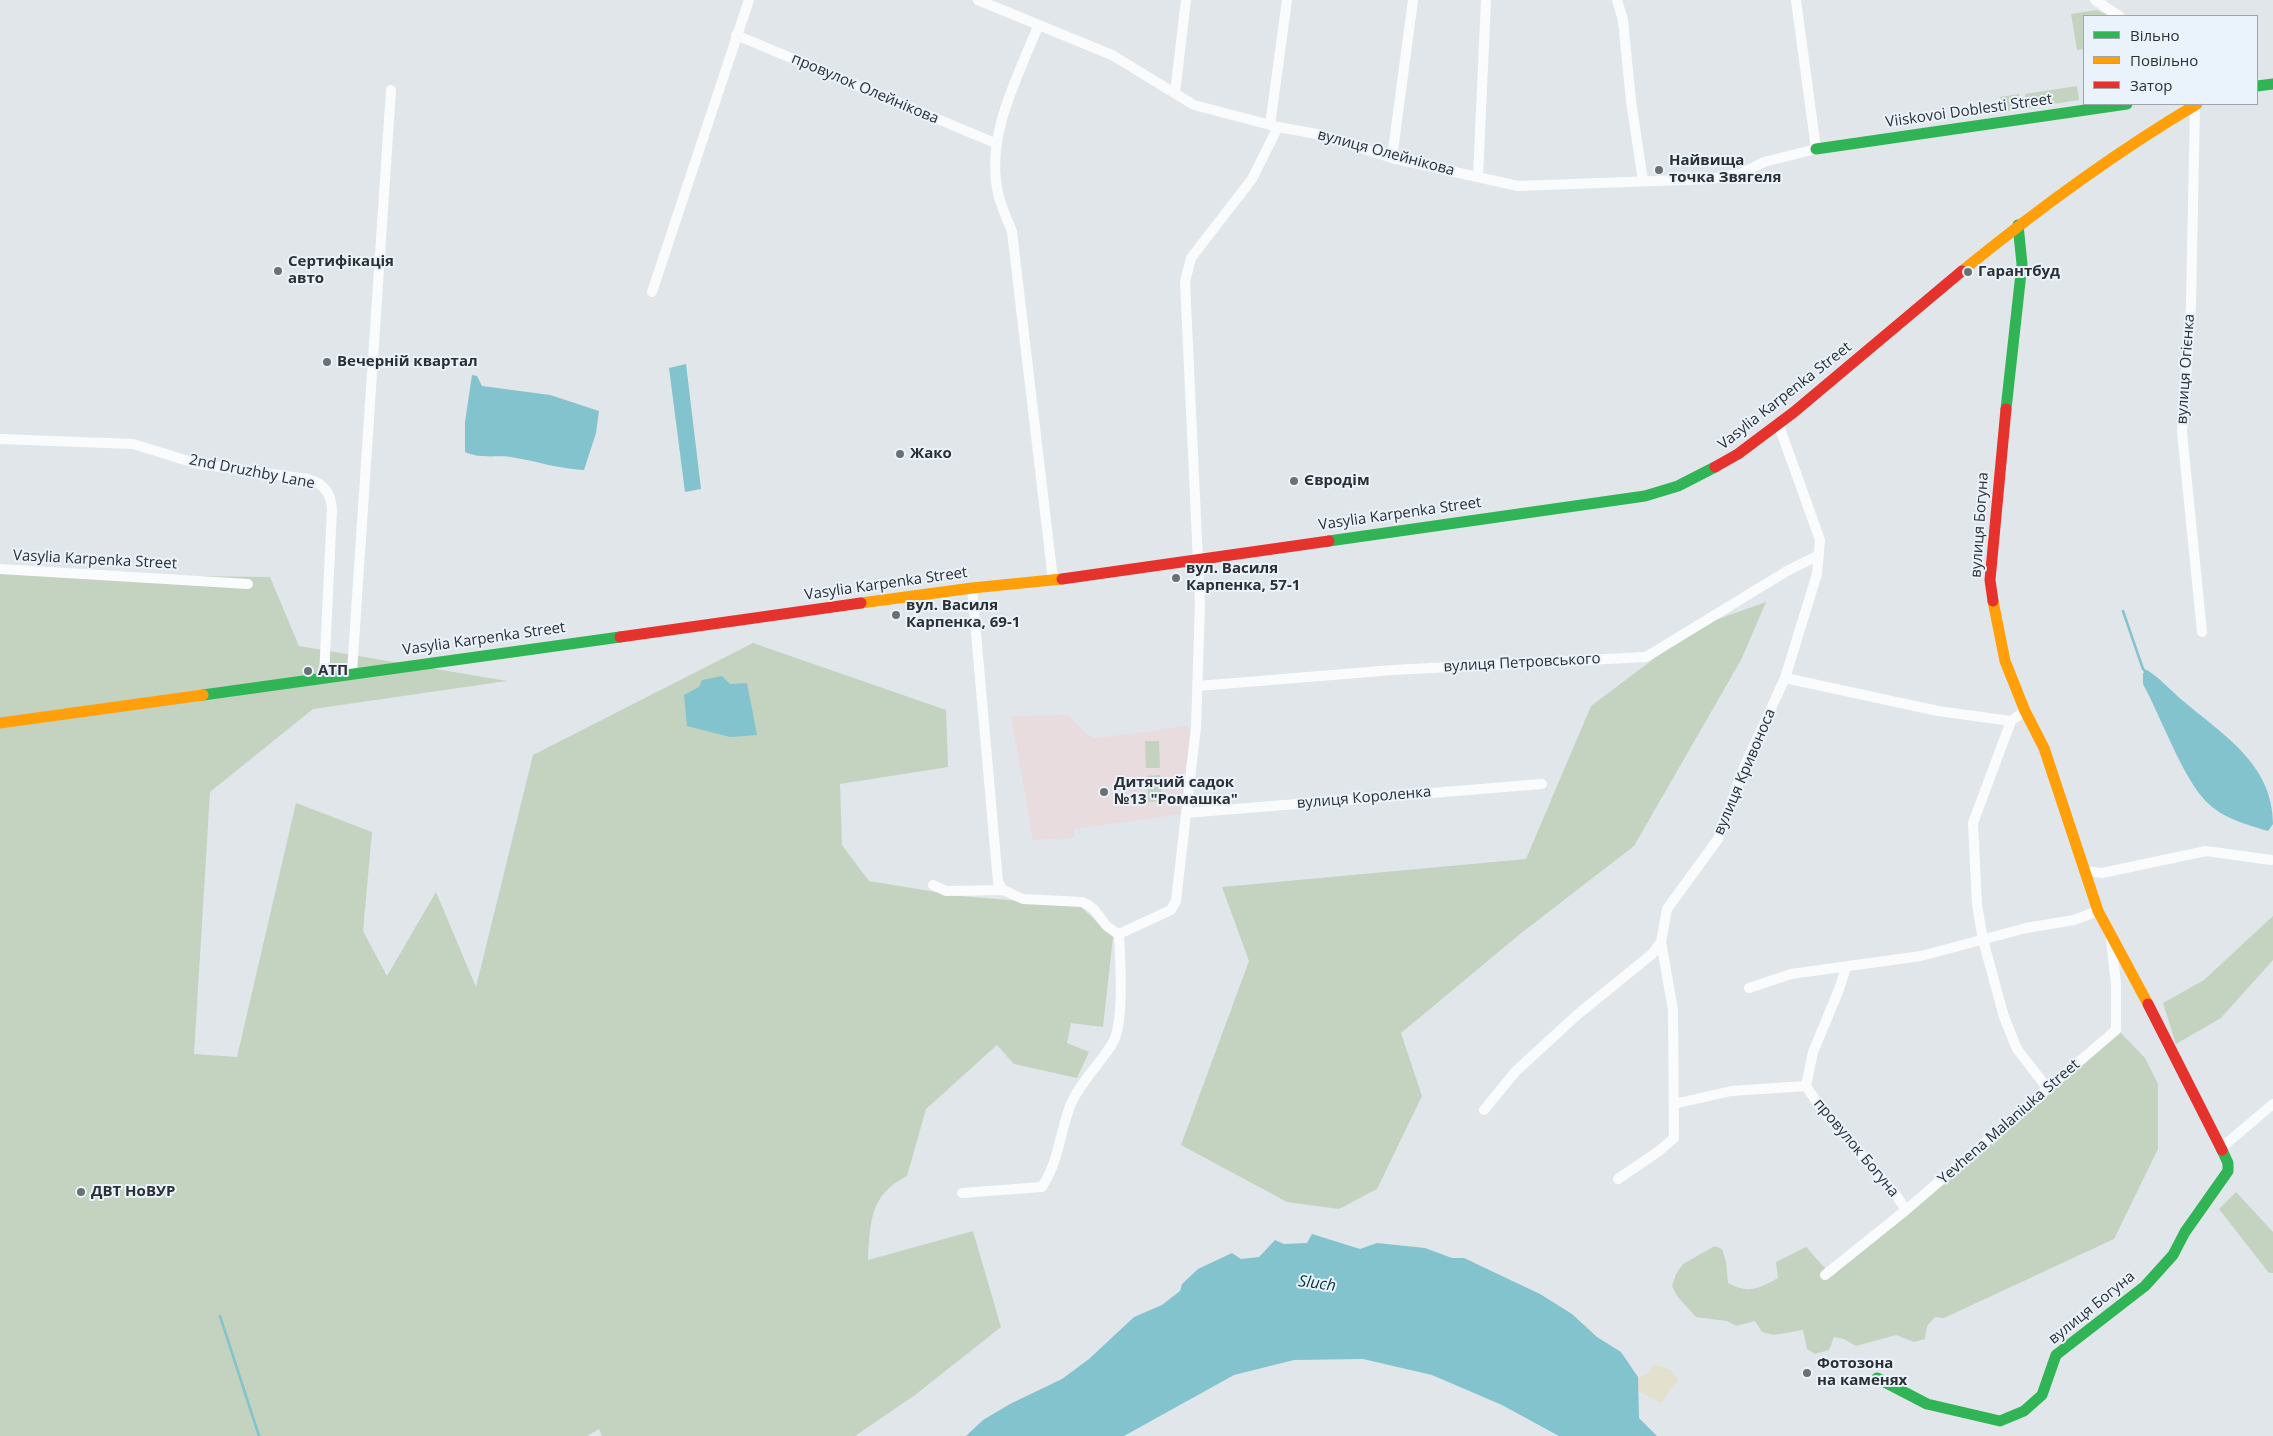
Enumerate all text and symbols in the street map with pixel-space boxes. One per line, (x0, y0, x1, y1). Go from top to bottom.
legend (2083, 15, 2258, 105)
text: Вільно (2130, 25, 2179, 45)
street label: провулок Олейнікова (789, 50, 941, 128)
text: Повільно (2130, 50, 2198, 70)
text: Затор (2130, 75, 2172, 95)
street label: Viiskovoi Doblesti Street (1884, 90, 2054, 132)
street label: вулиця Олейнікова (1316, 126, 1456, 180)
place label: Найвища точка Звягеля (1669, 152, 1781, 187)
marker: Найвища точка Звягеля (1653, 164, 1665, 176)
place label: Сертифікація авто (288, 253, 394, 288)
place label: Гарантбуд (1978, 263, 2060, 281)
marker: Сертифікація авто (272, 265, 284, 277)
marker: Гарантбуд (1962, 266, 1974, 278)
street label: вулиця Огієнка (2173, 313, 2199, 425)
street label: Vasylia Karpenka Street (1715, 338, 1855, 454)
place label: Вечерній квартал (337, 353, 478, 371)
marker: Вечерній квартал (321, 356, 333, 368)
place label: Жако (910, 445, 952, 463)
marker: Жако (894, 448, 906, 460)
street label: 2nd Druzhby Lane (188, 451, 316, 493)
place label: Євродім (1304, 472, 1370, 490)
street label: вулиця Богуна (1967, 472, 1993, 578)
marker: Євродім (1288, 475, 1300, 487)
street label: Vasylia Karpenka Street (1317, 494, 1483, 534)
street label: Vasylia Karpenka Street (13, 547, 177, 573)
place label: вул. Василя Карпенка, 57-1 (1186, 560, 1300, 595)
street label: Vasylia Karpenka Street (803, 564, 969, 604)
marker: вул. Василя Карпенка, 57-1 (1170, 572, 1182, 584)
place label: вул. Василя Карпенка, 69-1 (906, 597, 1020, 632)
marker: вул. Василя Карпенка, 69-1 (890, 609, 902, 621)
street label: Vasylia Karpenka Street (401, 619, 567, 659)
street label: вулиця Петровського (1443, 650, 1601, 676)
place label: АТП (318, 662, 348, 680)
marker: АТП (302, 665, 314, 677)
street label: вулиця Кривоноса (1710, 706, 1780, 838)
place label: Дитячий садок №13 "Ромашка" (1114, 774, 1238, 809)
street label: вулиця Короленка (1296, 783, 1432, 813)
marker: Дитячий садок №13 "Ромашка" (1098, 786, 1110, 798)
street label: Yevhena Malaniuka Street (1935, 1056, 2083, 1188)
street label: провулок Богуна (1810, 1095, 1902, 1201)
place label: ДВТ НоВУР (91, 1183, 175, 1201)
marker: ДВТ НоВУР (75, 1186, 87, 1198)
street label: вулиця Богуна (2045, 1268, 2139, 1348)
water label: Sluch (1297, 1272, 1337, 1296)
place label: Фотозона на каменях (1817, 1355, 1907, 1390)
marker: Фотозона на каменях (1801, 1367, 1813, 1379)

